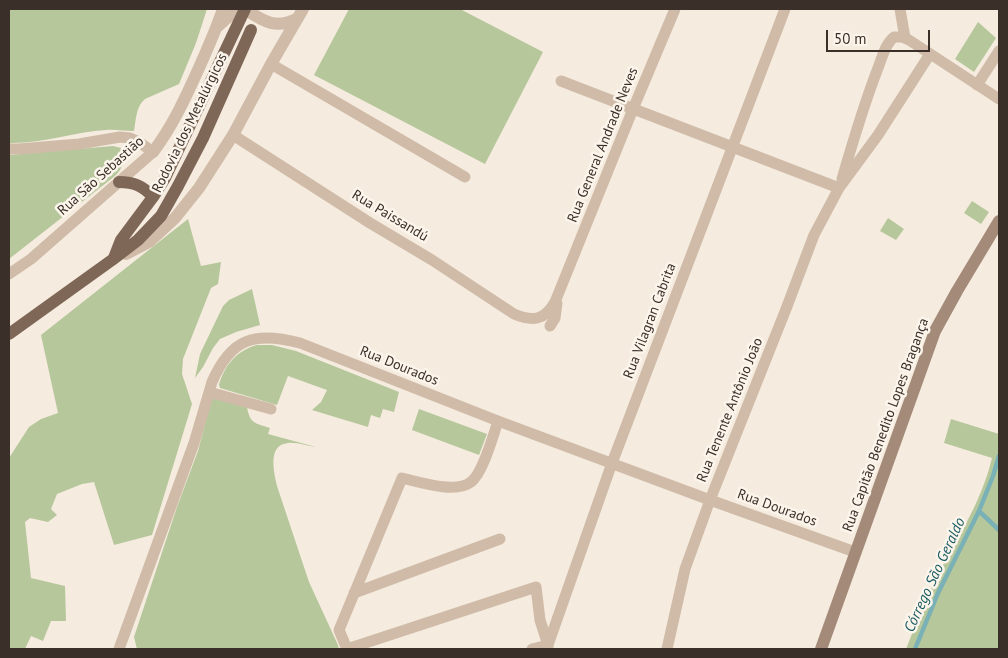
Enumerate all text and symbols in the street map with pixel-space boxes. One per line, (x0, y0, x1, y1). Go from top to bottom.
scale bar (828, 20, 932, 52)
text: 50 m (834, 29, 867, 48)
street label: Rodovia dos Metalúrgicos (149, 51, 231, 195)
street label: Rua General Andrade Neves (564, 65, 642, 225)
street label: Rua São Sebastião (55, 133, 147, 219)
street label: Rua Paissandú (349, 187, 431, 245)
street label: Rua Vilagran Cabrita (620, 261, 680, 381)
street label: Rua Capitão Benedito Lopes Bragança (839, 316, 933, 534)
street label: Rua Tenente Antônio João (693, 335, 767, 485)
street label: Rua Dourados (357, 343, 441, 389)
street label: Rua Dourados (735, 486, 819, 530)
water label: Córrego São Geraldo (901, 515, 969, 635)

